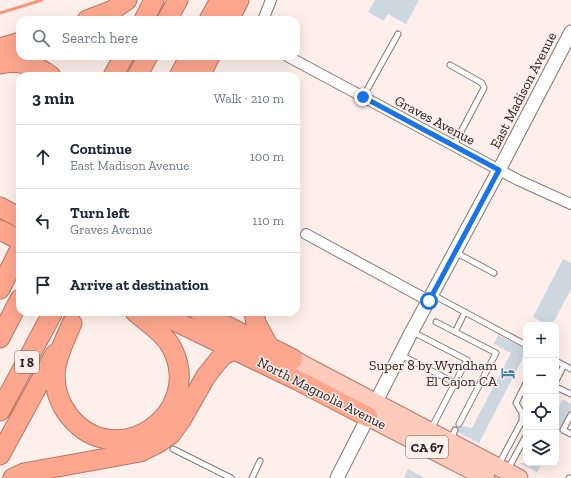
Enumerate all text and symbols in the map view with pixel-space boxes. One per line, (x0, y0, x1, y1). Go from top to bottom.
search box (16, 16, 300, 60)
icon: search (30, 27, 52, 49)
text: Search here (62, 29, 138, 47)
street label: East Madison Avenue (487, 29, 560, 151)
text: 3 min (32, 88, 74, 108)
route end (354, 88, 372, 106)
text: Walk · 210 m (214, 91, 284, 106)
street label: Graves Avenue (392, 92, 478, 149)
text: Continue (70, 140, 132, 158)
icon: ahead (32, 146, 54, 168)
text: 100 m (250, 149, 284, 164)
text: East Madison Avenue (70, 158, 189, 173)
text: Turn left (70, 204, 130, 222)
icon: left (32, 210, 54, 232)
text: 110 m (252, 213, 284, 228)
text: Graves Avenue (70, 222, 152, 237)
icon: arrive (32, 274, 54, 296)
text: Arrive at destination (70, 276, 209, 294)
route start (420, 292, 438, 310)
map controls (523, 322, 559, 466)
button: + (523, 322, 559, 358)
road number: I 8 (15, 351, 39, 373)
street label: North Magnolia Avenue (254, 354, 389, 434)
place label: Super 8 by Wyndham El Cajon CA (369, 357, 498, 390)
button: − (523, 358, 559, 394)
hotel icon: Super 8 by Wyndham El Cajon CA (500, 365, 516, 381)
button: locate (523, 394, 559, 430)
button: layers (523, 430, 559, 466)
road number: CA 67 (406, 436, 448, 458)

